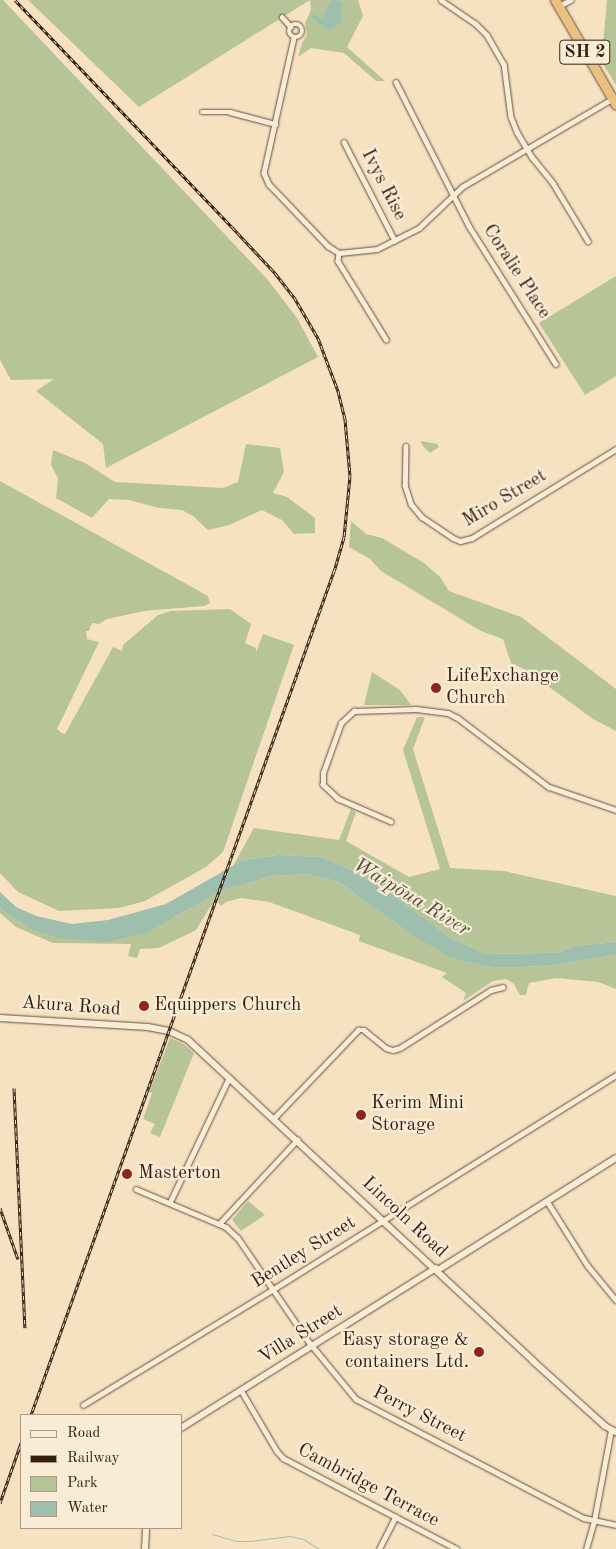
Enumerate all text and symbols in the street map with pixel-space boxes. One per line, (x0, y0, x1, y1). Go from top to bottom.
road number: SH 2 (559, 36, 611, 68)
street label: Ivys Rise (355, 146, 411, 224)
street label: Coralie Place (477, 220, 555, 324)
street label: Miro Street (459, 465, 551, 533)
place label: LifeExchange Church (446, 666, 559, 710)
marker: LifeExchange Church (430, 682, 442, 694)
water label: Waipōua River (348, 854, 474, 942)
street label: Akura Road (21, 992, 121, 1022)
place label: Equippers Church (154, 995, 301, 1017)
marker: Equippers Church (138, 1000, 150, 1012)
place label: Kerim Mini Storage (371, 1093, 464, 1137)
marker: Kerim Mini Storage (355, 1109, 367, 1121)
place label: Masterton (138, 1163, 221, 1185)
marker: Masterton (120, 1167, 134, 1181)
street label: Lincoln Road (356, 1173, 452, 1263)
street label: Bentley Street (248, 1212, 360, 1294)
street label: Villa Street (255, 1300, 347, 1370)
place label: Easy storage & containers Ltd. (342, 1330, 469, 1374)
marker: Easy storage & containers Ltd. (473, 1346, 485, 1358)
street label: Perry Street (368, 1382, 470, 1448)
legend (20, 1414, 182, 1529)
text: Road (67, 1426, 100, 1441)
street label: Cambridge Terrace (293, 1439, 443, 1533)
text: Railway (67, 1451, 120, 1466)
text: Park (67, 1476, 98, 1491)
text: Water (67, 1501, 108, 1516)

